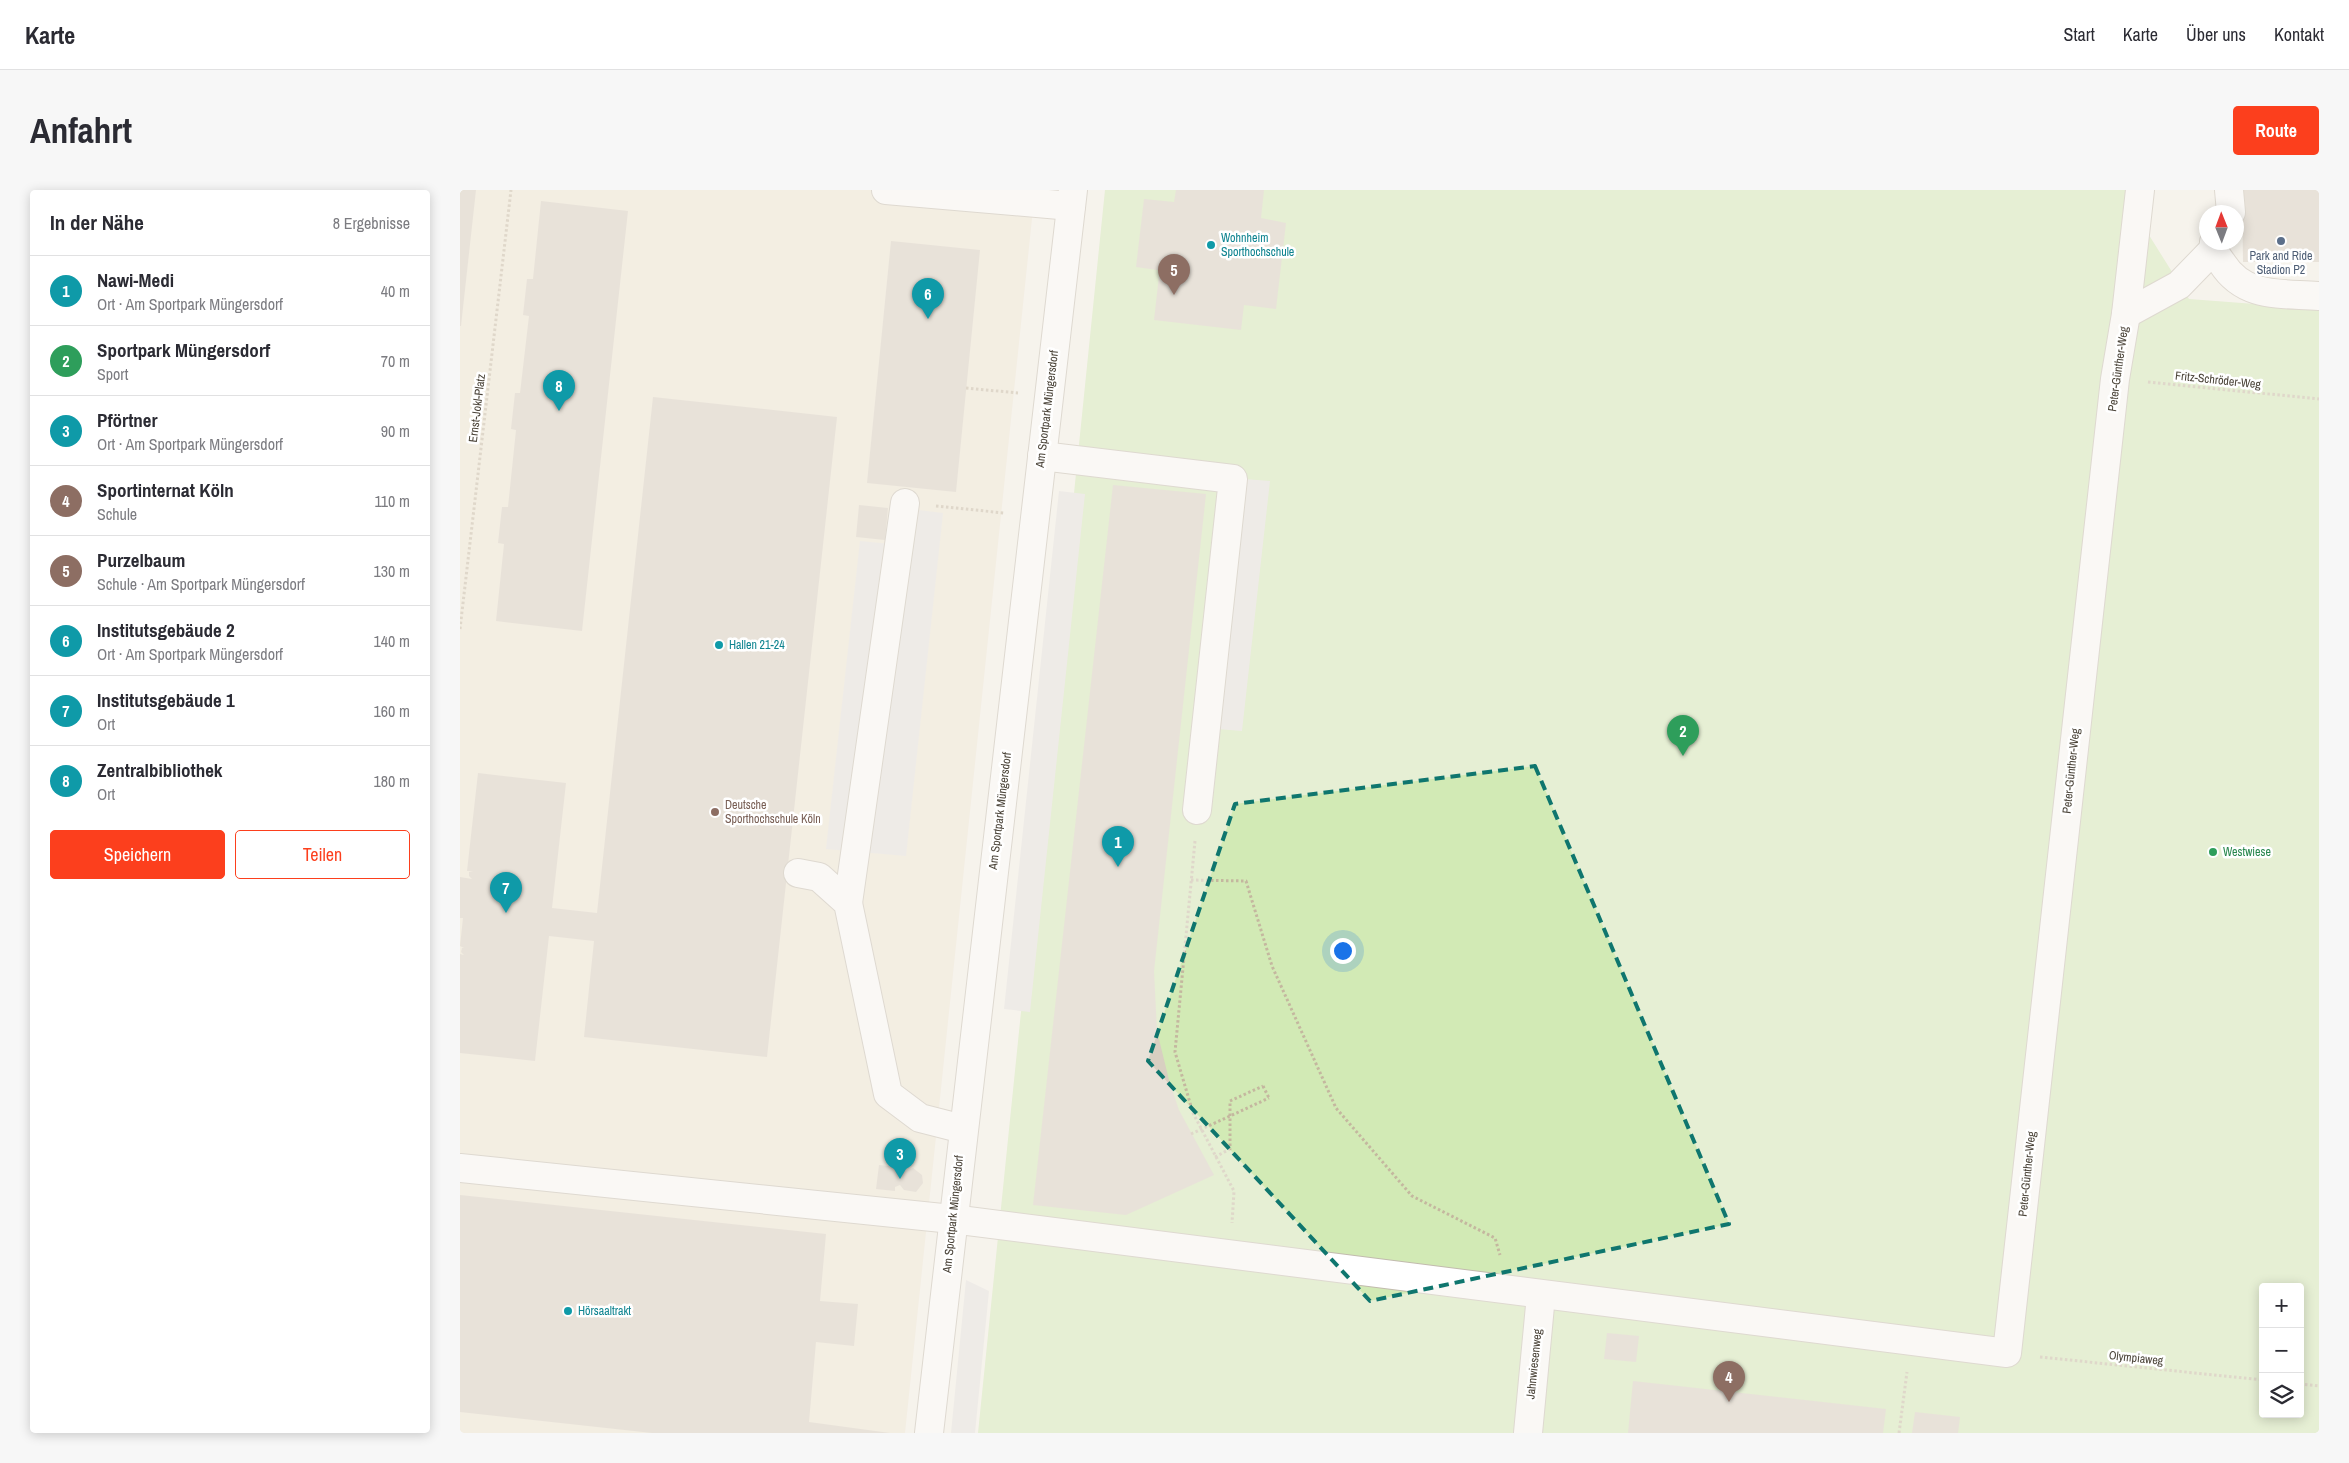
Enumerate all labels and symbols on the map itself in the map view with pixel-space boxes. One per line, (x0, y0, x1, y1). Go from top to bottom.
north arrow (2199, 205, 2244, 250)
place label: Wohnheim Sporthochschule (1221, 230, 1294, 260)
marker: Park and Ride Stadion P2 (2275, 235, 2287, 247)
marker: Wohnheim Sporthochschule (1205, 239, 1217, 251)
place label: Park and Ride Stadion P2 (2250, 248, 2312, 278)
pin: 5 (1158, 254, 1190, 295)
pin: 6 (912, 278, 944, 319)
street label: Peter-Günther-Weg (2104, 325, 2132, 413)
street label: Am Sportpark Müngersdorf (1032, 349, 1062, 470)
street label: Fritz-Schröder-Weg (2174, 368, 2262, 393)
pin: 8 (543, 370, 575, 411)
street label: Ernst-Jokl-Platz (465, 373, 489, 443)
place label: Hallen 21-24 (729, 637, 785, 653)
marker: Hallen 21-24 (713, 639, 725, 651)
pin: 2 (1667, 715, 1699, 756)
street label: Peter-Günther-Weg (2059, 727, 2083, 814)
street label: Am Sportpark Müngersdorf (985, 751, 1015, 872)
place label: Deutsche Sporthochschule Köln (725, 797, 821, 827)
marker: Deutsche Sporthochschule Köln (709, 806, 721, 818)
pin: 1 (1102, 826, 1134, 867)
place label: Westwiese (2223, 844, 2271, 860)
marker: Westwiese (2207, 846, 2219, 858)
pin: 7 (490, 872, 522, 913)
your location (1330, 938, 1356, 964)
street label: Peter-Günther-Weg (2015, 1130, 2039, 1217)
pin: 3 (884, 1138, 916, 1179)
street label: Am Sportpark Müngersdorf (939, 1154, 967, 1275)
place label: Hörsaaltrakt (578, 1303, 631, 1319)
marker: Hörsaaltrakt (562, 1305, 574, 1317)
street label: Jahnwiesenweg (1522, 1328, 1546, 1400)
street label: Olympiaweg (2108, 1347, 2165, 1369)
pin: 4 (1713, 1361, 1745, 1402)

